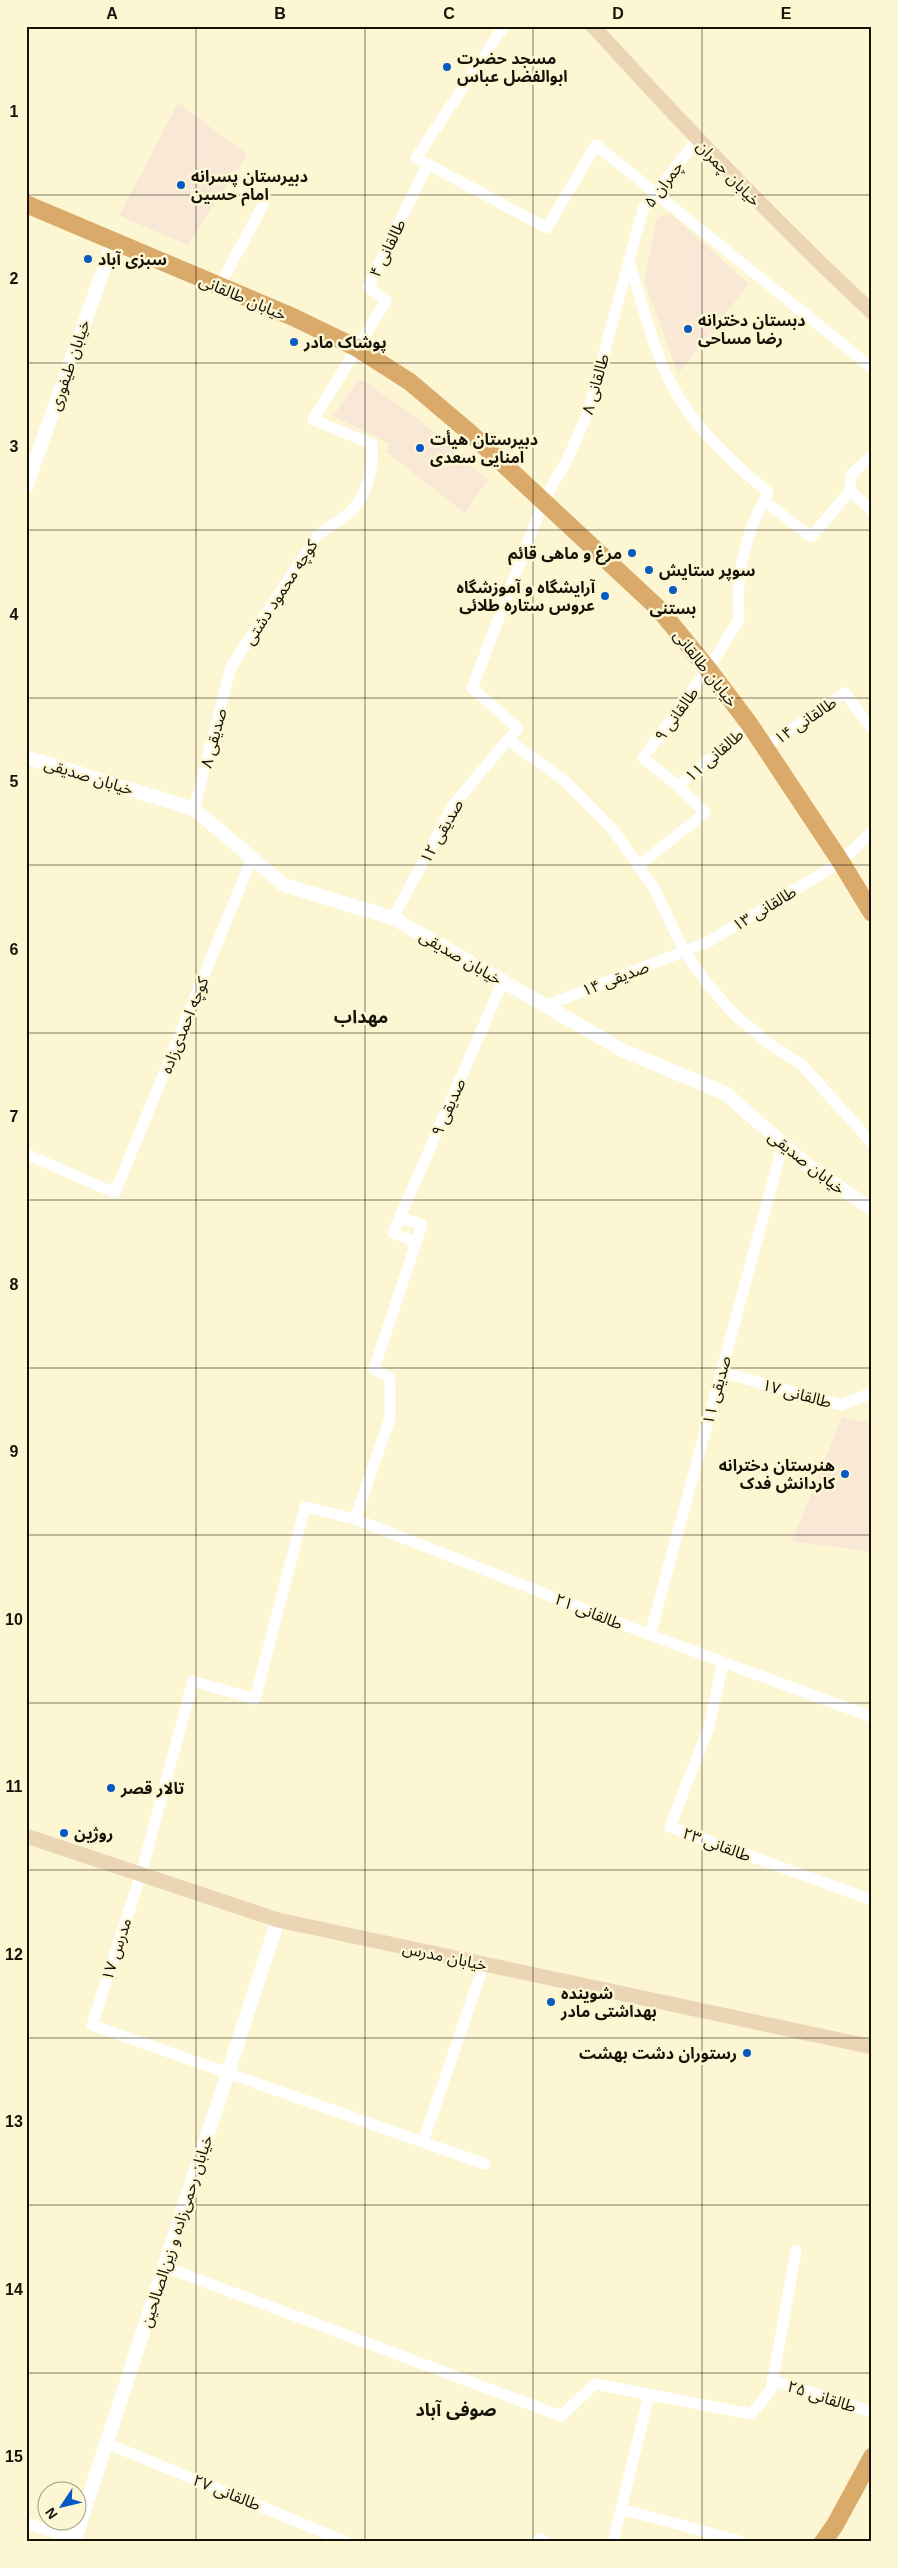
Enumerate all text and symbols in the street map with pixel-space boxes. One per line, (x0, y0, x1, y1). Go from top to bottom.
text: A (106, 5, 118, 22)
text: B (274, 5, 286, 22)
text: C (443, 5, 455, 22)
text: D (612, 5, 624, 22)
text: E (781, 5, 792, 22)
place label: مسجد حضرت ابوالفضل عباس (457, 50, 568, 86)
marker: مسجد حضرت ابوالفضل عباس (441, 61, 453, 73)
text: 1 (10, 103, 19, 120)
street label: خیابان چمران (692, 137, 764, 211)
street label: چمران ۵ (641, 158, 688, 212)
place label: دبیرستان پسرانه امام حسین (191, 168, 308, 206)
marker: دبیرستان پسرانه امام حسین (175, 179, 187, 191)
street label: طالقانی ۴ (366, 217, 410, 280)
place label: سبزی آباد (98, 250, 167, 269)
marker: سبزی آباد (82, 253, 94, 265)
text: 2 (10, 270, 19, 287)
street label: خیابان طالقانی (196, 272, 289, 324)
place label: دبستان دخترانه رضا مساحی (698, 312, 806, 348)
street label: خیابان طیفوری (46, 318, 94, 413)
marker: دبستان دخترانه رضا مساحی (682, 323, 694, 335)
place label: پوشاک مادر (303, 334, 387, 353)
marker: پوشاک مادر (288, 336, 300, 348)
street label: طالقانی ۸ (579, 352, 613, 417)
place label: دبیرستان هیأت امنایی سعدی (430, 430, 538, 467)
text: 3 (10, 438, 19, 455)
marker: دبیرستان هیأت امنایی سعدی (414, 442, 426, 454)
street label: کوچه محمود دشتی (240, 536, 322, 649)
place label: مرغ و ماهی قائم (508, 545, 622, 566)
marker: مرغ و ماهی قائم (626, 547, 638, 559)
place label: سوپر ستایش (659, 562, 756, 581)
marker: سوپر ستایش (643, 564, 655, 576)
place label: آرایشگاه و آموزشگاه عروس ستاره طلائی (456, 578, 596, 615)
marker: بستنی (667, 584, 679, 596)
marker: آرایشگاه و آموزشگاه عروس ستاره طلائی (599, 590, 611, 602)
place label: بستنی (650, 600, 696, 618)
text: 4 (10, 606, 19, 623)
street label: خیابان طالقانی (670, 627, 741, 711)
street label: طالقانی ۹ (651, 684, 702, 745)
street label: طالقانی ۱۴ (771, 693, 840, 748)
street label: صدیقی ۸ (197, 706, 231, 770)
street label: طالقانی ۱۱ (682, 726, 748, 786)
street label: خیابان صدیقی (42, 755, 135, 799)
text: 5 (10, 773, 19, 790)
street label: صدیقی ۱۲ (417, 797, 467, 866)
street label: طالقانی ۱۳ (729, 883, 800, 935)
street label: خیابان صدیقی (416, 927, 505, 989)
text: 6 (10, 941, 19, 958)
street label: صدیقی ۱۴ (579, 958, 651, 1000)
street label: کوچه احمدی‌زاده (157, 974, 214, 1077)
district label: مهداب (334, 1007, 388, 1027)
street label: صدیقی ۹ (428, 1076, 470, 1139)
text: 7 (10, 1108, 19, 1125)
street label: خیابان صدیقی (765, 1127, 848, 1198)
text: 8 (10, 1276, 19, 1293)
street label: صدیقی ۱۱ (699, 1354, 735, 1426)
street label: طالقانی ۱۷ (760, 1376, 834, 1412)
text: 9 (10, 1443, 19, 1460)
place label: هنرستان دخترانه کاردانش فدک (719, 1457, 836, 1493)
marker: هنرستان دخترانه کاردانش فدک (839, 1468, 851, 1480)
street label: طالقانی ۲۱ (552, 1590, 625, 1634)
text: 10 (5, 1611, 23, 1628)
text: 11 (6, 1778, 23, 1795)
place label: تالار قصر (120, 1780, 185, 1798)
marker: تالار قصر (105, 1782, 117, 1794)
street label: طالقانی ۲۳ (680, 1824, 753, 1866)
place label: روژین (74, 1825, 113, 1843)
marker: روژین (58, 1827, 70, 1839)
street label: مدرس ۱۷ (98, 1916, 135, 1983)
street label: خیابان مدرس (401, 1939, 489, 1975)
text: 12 (5, 1946, 23, 1963)
place label: شوینده بهداشتی مادر (560, 1985, 657, 2021)
marker: شوینده بهداشتی مادر (545, 1996, 557, 2008)
place label: رستوران دشت بهشت (579, 2045, 737, 2063)
marker: رستوران دشت بهشت (741, 2047, 753, 2059)
text: 13 (5, 2113, 23, 2130)
street label: خیابان رحمی‌زاده و زین‌الصالحین (137, 2133, 217, 2330)
text: 14 (5, 2281, 23, 2298)
street label: طالقانی ۲۵ (785, 2377, 858, 2417)
district label: صوفی آباد (415, 2399, 497, 2420)
text: 15 (5, 2448, 23, 2465)
street label: طالقانی ۲۷ (190, 2471, 263, 2515)
north arrow (38, 2480, 88, 2530)
text: N (42, 2505, 61, 2522)

